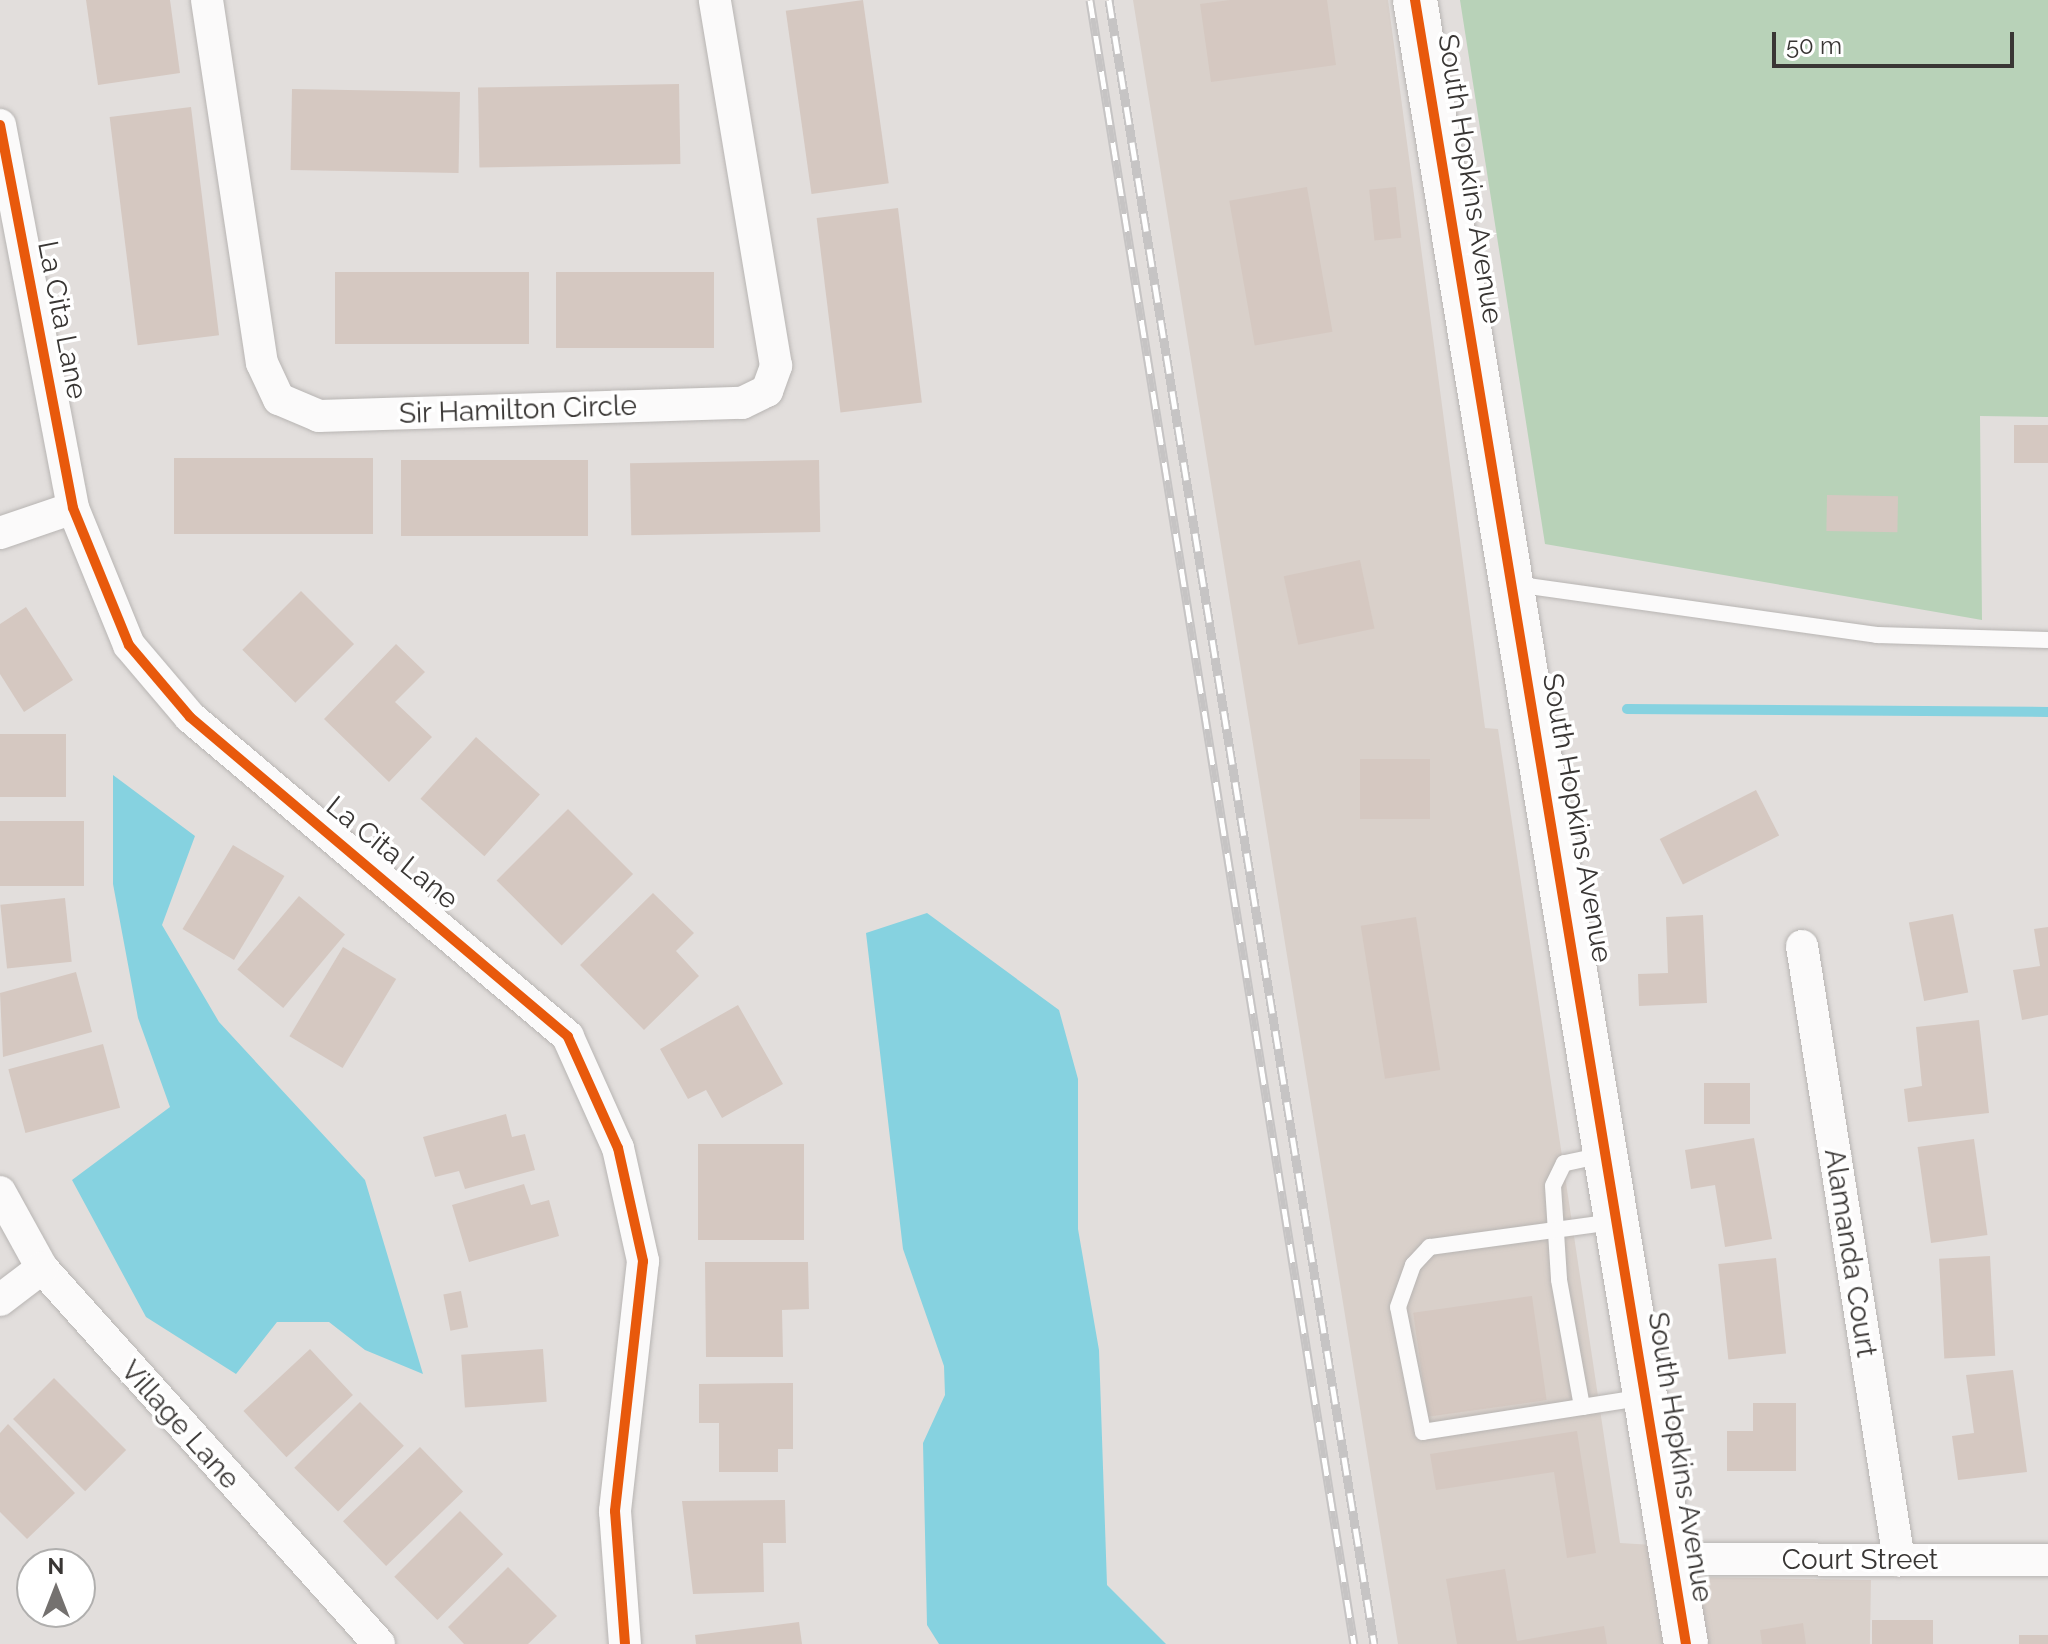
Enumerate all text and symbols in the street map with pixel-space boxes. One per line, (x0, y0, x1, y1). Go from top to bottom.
scale bar (1776, 16, 2018, 66)
street label: South Hopkins Avenue (1430, 31, 1510, 327)
text: 50 m (1786, 31, 1842, 60)
street label: La Cita Lane (30, 238, 94, 402)
street label: Sir Hamilton Circle (398, 389, 638, 431)
street label: South Hopkins Avenue (1535, 670, 1619, 966)
street label: La Cita Lane (319, 790, 465, 916)
street label: Alamanda Court (1817, 1146, 1883, 1360)
street label: South Hopkins Avenue (1640, 1309, 1720, 1605)
street label: Village Lane (114, 1354, 246, 1496)
street label: Court Street (1782, 1543, 1938, 1577)
north arrow (16, 1548, 96, 1628)
text: N (48, 1553, 64, 1579)

